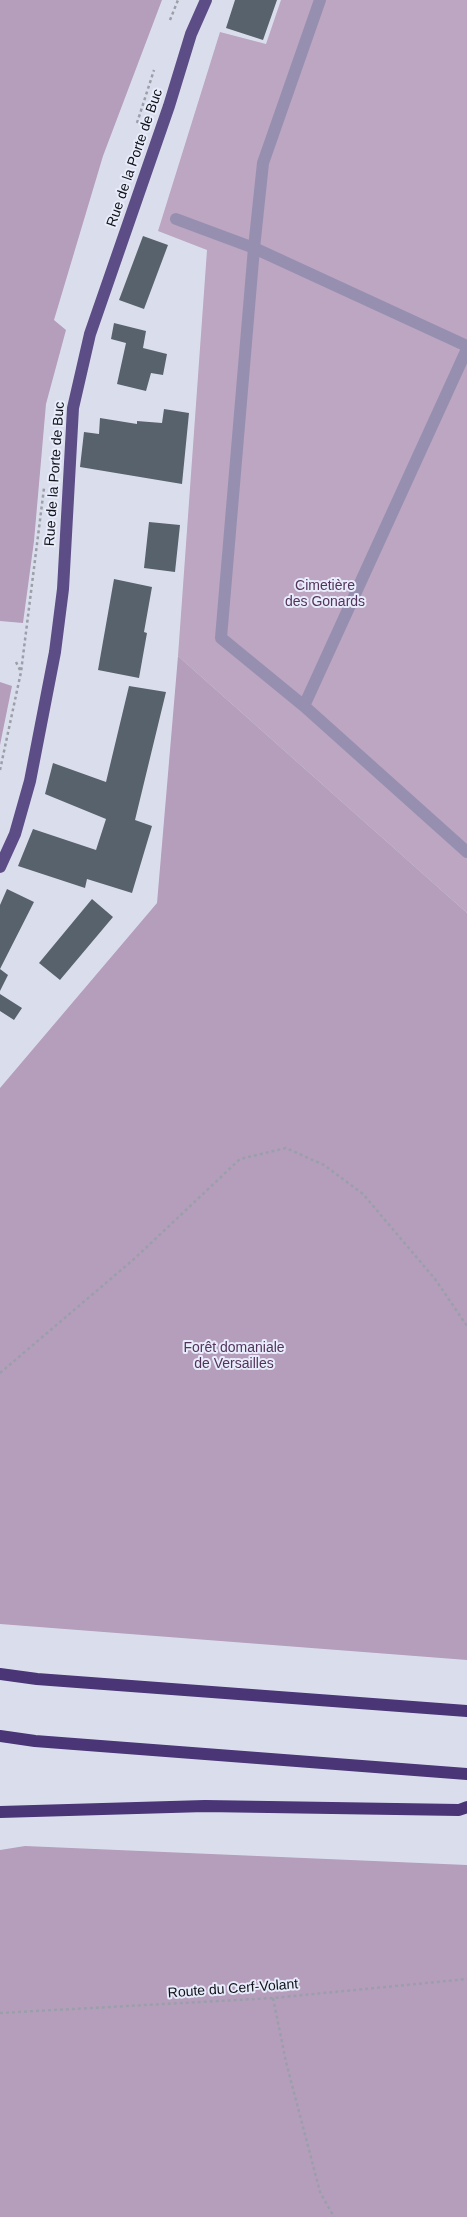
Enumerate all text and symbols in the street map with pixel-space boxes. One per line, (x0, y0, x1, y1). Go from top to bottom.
street label: Rue de la Porte de Buc (103, 87, 167, 229)
street label: Rue de la Porte de Buc (42, 401, 68, 547)
park label: Cimetière des Gonards (285, 578, 365, 610)
park label: Forêt domaniale de Versailles (183, 1340, 285, 1372)
street label: Route du Cerf-Volant (167, 1976, 299, 2002)

